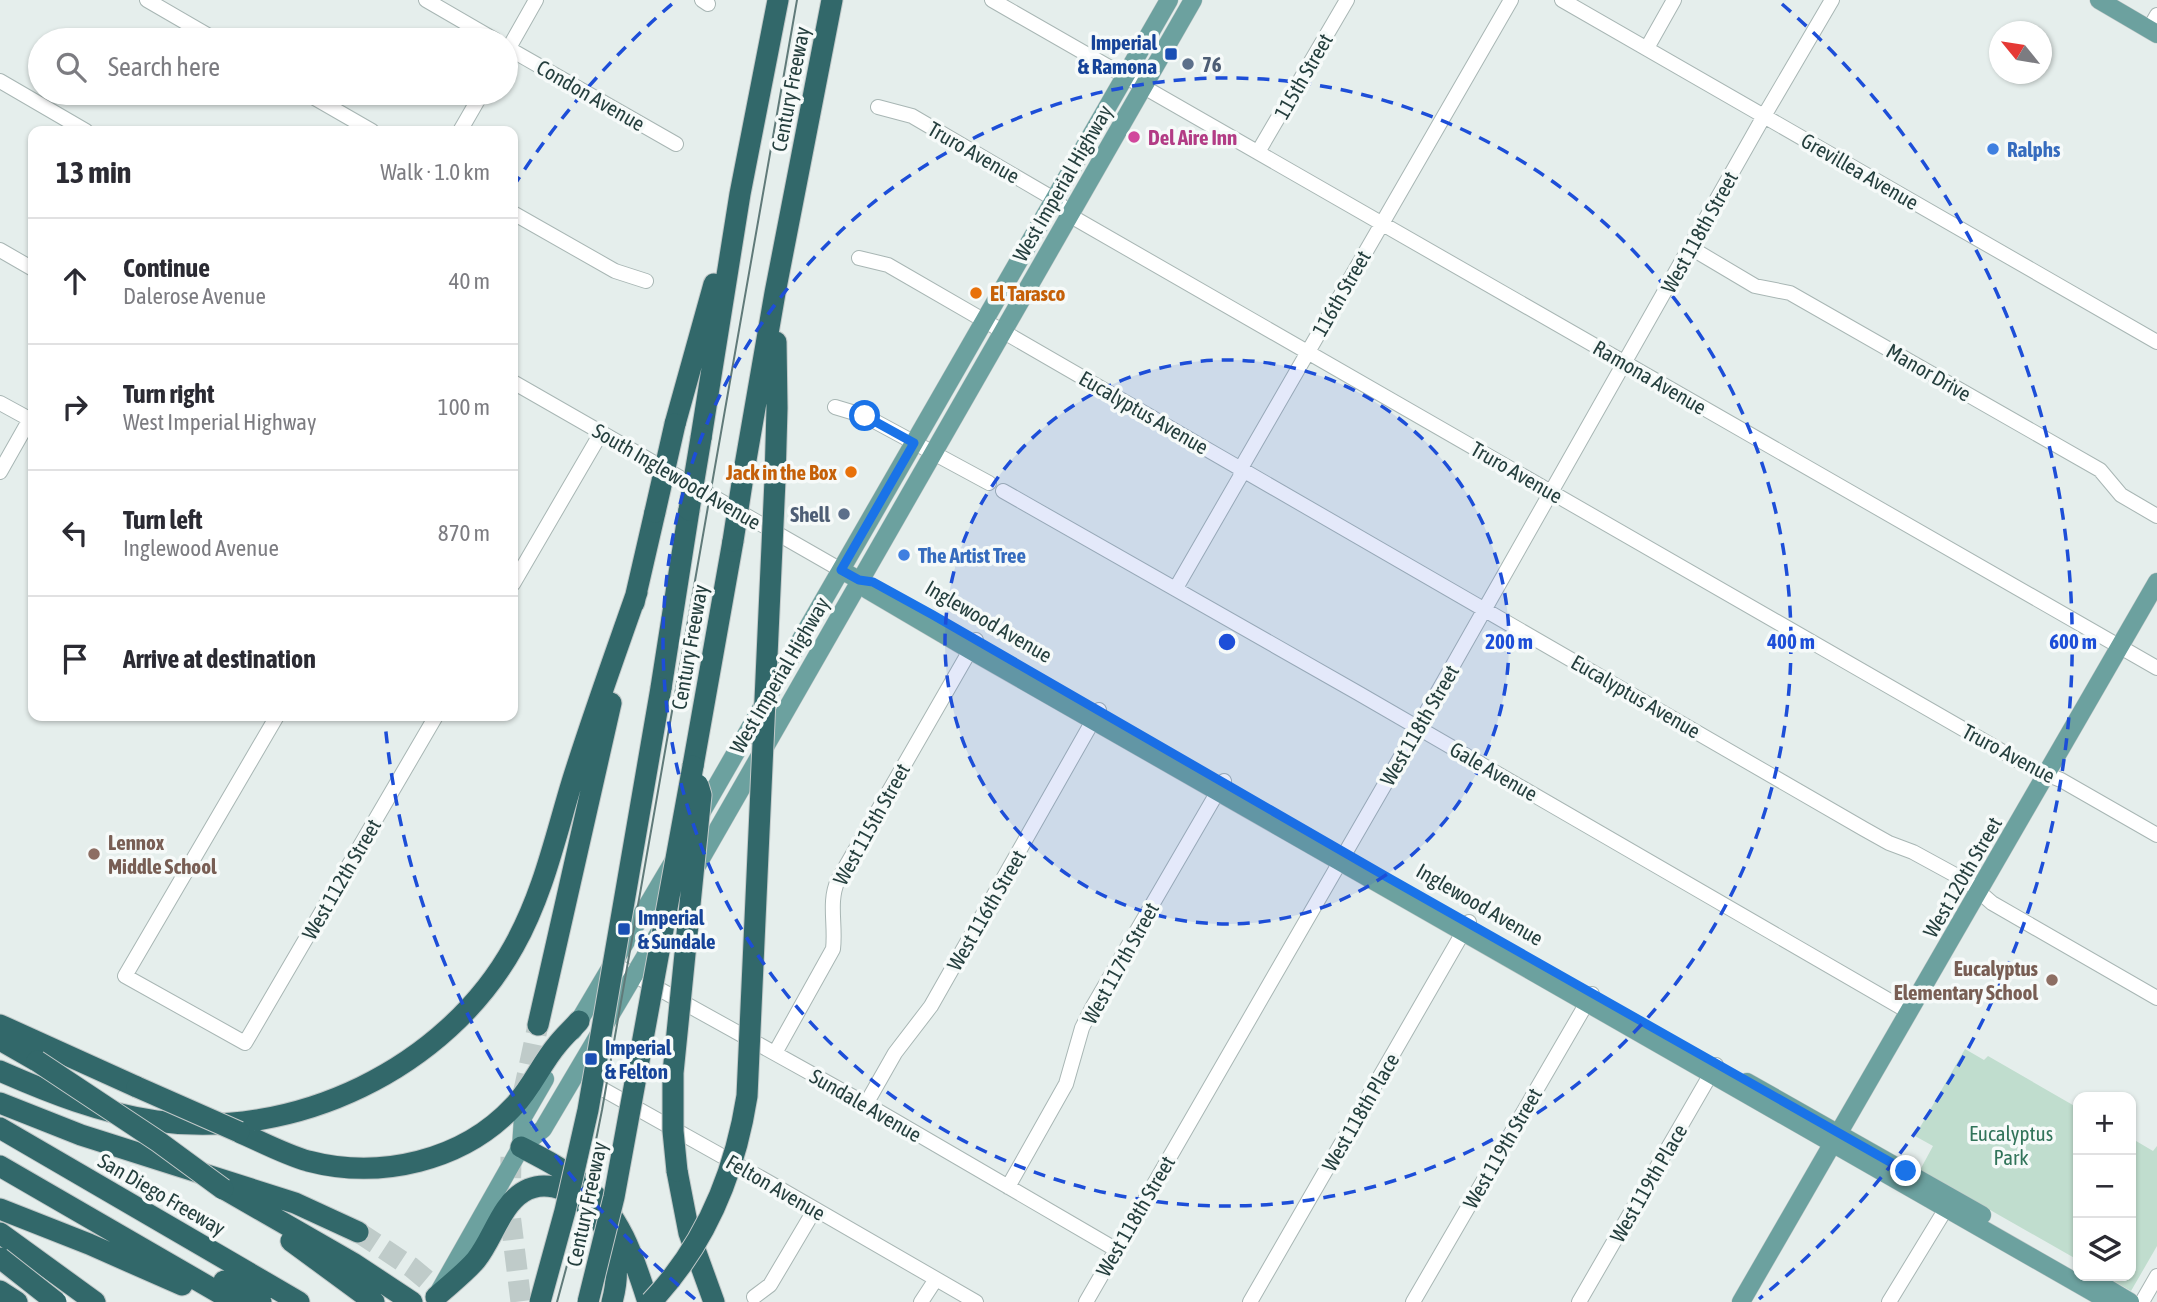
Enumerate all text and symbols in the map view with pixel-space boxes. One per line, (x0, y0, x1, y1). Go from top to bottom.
north arrow (1989, 21, 2052, 84)
street label: Century Freeway (766, 24, 814, 154)
search box (28, 28, 518, 105)
street label: 115th Street (1269, 29, 1337, 123)
place label: Imperial & Ramona (1078, 30, 1157, 78)
marker: Imperial & Ramona (1163, 46, 1179, 62)
icon: search (52, 48, 90, 86)
text: Search here (108, 52, 220, 82)
place label: 76 (1202, 52, 1222, 76)
street label: Condon Avenue (533, 54, 649, 136)
marker: 76 (1180, 56, 1196, 72)
street label: West Imperial Highway (1007, 100, 1117, 265)
street label: Truro Avenue (924, 116, 1024, 188)
place label: Del Aire Inn (1148, 125, 1237, 149)
street label: Grevillea Avenue (1797, 128, 1923, 214)
marker: Del Aire Inn (1126, 129, 1142, 145)
place label: Ralphs (2007, 137, 2061, 161)
marker: Ralphs (1985, 141, 2001, 157)
text: 13 min (56, 155, 131, 189)
text: Walk · 1.0 km (380, 159, 490, 185)
street label: West 118th Street (1656, 167, 1742, 297)
street label: 116th Street (1307, 246, 1375, 340)
text: Continue (123, 253, 210, 283)
icon: ahead (56, 262, 94, 300)
text: 40 m (449, 268, 490, 294)
place label: El Tarasco (990, 281, 1066, 305)
text: Dalerose Avenue (123, 283, 266, 309)
marker: El Tarasco (968, 285, 984, 301)
street label: Ramona Avenue (1589, 335, 1711, 419)
street label: Manor Drive (1882, 338, 1976, 406)
street label: Eucalyptus Avenue (1075, 365, 1213, 459)
text: Turn right (123, 379, 214, 409)
icon: right (56, 388, 94, 426)
text: 100 m (438, 394, 490, 420)
route start (849, 400, 880, 431)
text: West Imperial Highway (123, 409, 316, 435)
street label: South Inglewood Avenue (589, 418, 765, 534)
street label: Truro Avenue (1467, 436, 1567, 508)
place label: Jack in the Box (725, 460, 838, 484)
marker: Jack in the Box (843, 464, 859, 480)
place label: Shell (790, 502, 830, 526)
text: Turn left (123, 505, 203, 535)
marker: Shell (836, 506, 852, 522)
icon: left (56, 514, 94, 552)
text: 870 m (438, 520, 490, 546)
text: Inglewood Avenue (123, 535, 279, 561)
place label: The Artist Tree (918, 543, 1026, 567)
marker: The Artist Tree (896, 547, 912, 563)
street label: Inglewood Avenue (921, 575, 1057, 667)
street label: Century Freeway (666, 582, 712, 712)
street label: West Imperial Highway (724, 592, 834, 757)
text: 200 m (1485, 629, 1533, 653)
text: 400 m (1766, 629, 1815, 653)
text: 600 m (2049, 629, 2097, 653)
centre of rings (1215, 630, 1239, 654)
icon: arrive (56, 640, 94, 678)
text: Arrive at destination (123, 644, 316, 674)
street label: Eucalyptus Avenue (1567, 649, 1705, 743)
street label: West 118th Street (1375, 660, 1463, 790)
street label: Truro Avenue (1959, 719, 2059, 787)
street label: Gale Avenue (1446, 736, 1542, 806)
street label: West 115th Street (828, 759, 914, 889)
street label: West 120th Street (1918, 812, 2006, 942)
street label: West 112th Street (297, 814, 385, 944)
place label: Lennox Middle School (108, 830, 217, 878)
street label: West 116th Street (942, 845, 1030, 975)
marker: Lennox Middle School (86, 846, 102, 862)
street label: Inglewood Avenue (1412, 858, 1548, 950)
street label: West 117th Street (1077, 898, 1163, 1028)
place label: Imperial & Sundale (638, 905, 716, 953)
marker: Imperial & Sundale (616, 921, 632, 937)
place label: Eucalyptus Elementary School (1894, 956, 2039, 1004)
marker: Eucalyptus Elementary School (2044, 972, 2060, 988)
place label: Imperial & Felton (605, 1035, 672, 1083)
street label: West 118th Place (1317, 1049, 1403, 1175)
marker: Imperial & Felton (583, 1051, 599, 1067)
street label: Sundale Avenue (806, 1063, 926, 1147)
street label: West 119th Street (1458, 1083, 1546, 1213)
map controls (2073, 1092, 2136, 1281)
button: + (2073, 1092, 2136, 1155)
street label: West 119th Place (1605, 1120, 1691, 1246)
park label: Eucalyptus Park (1969, 1121, 2053, 1169)
street label: Century Freeway (561, 1139, 611, 1269)
street label: San Diego Freeway (94, 1148, 230, 1240)
street label: Felton Avenue (722, 1149, 830, 1225)
street label: West 118th Street (1091, 1151, 1179, 1281)
route end (1890, 1155, 1921, 1186)
button: − (2073, 1155, 2136, 1218)
button: layers (2073, 1218, 2136, 1281)

